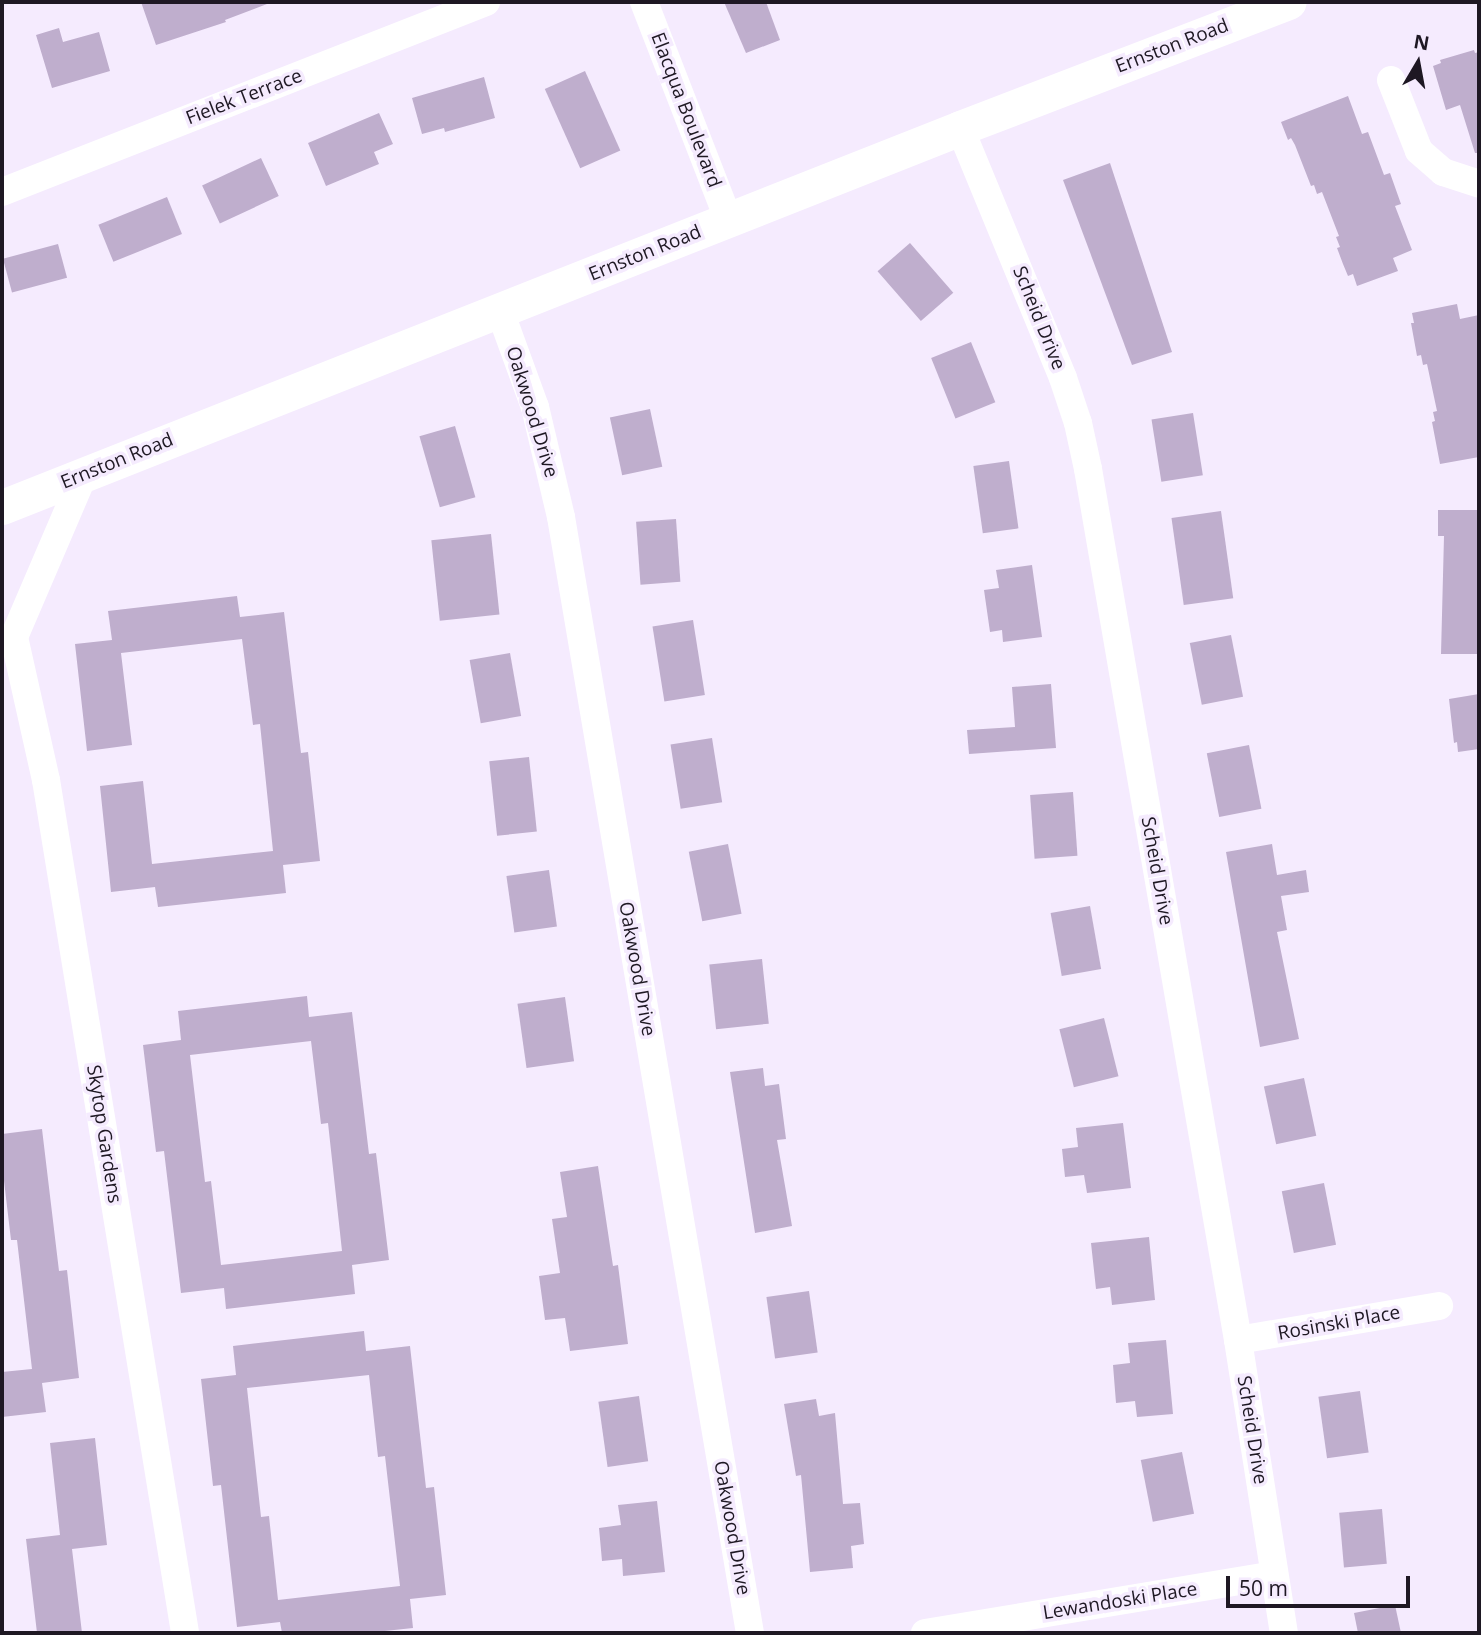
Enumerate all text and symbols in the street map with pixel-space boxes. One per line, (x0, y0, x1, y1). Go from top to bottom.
street label: Ernston Road (1112, 14, 1232, 78)
north arrow (1383, 28, 1453, 98)
text: N (1412, 28, 1432, 56)
street label: Elacqua Boulevard (646, 29, 726, 191)
street label: Fielek Terrace (183, 64, 305, 130)
street label: Ernston Road (585, 220, 705, 286)
street label: Scheid Drive (1008, 263, 1070, 373)
street label: Oakwood Drive (501, 344, 563, 480)
street label: Ernston Road (57, 428, 177, 494)
street label: Scheid Drive (1136, 815, 1178, 927)
street label: Oakwood Drive (614, 900, 660, 1038)
street label: Skytop Gardens (82, 1063, 126, 1205)
street label: Rosinski Place (1276, 1301, 1402, 1345)
street label: Scheid Drive (1232, 1374, 1272, 1486)
street label: Oakwood Drive (709, 1459, 755, 1597)
scale bar (1229, 1562, 1413, 1606)
text: 50 m (1239, 1574, 1288, 1602)
street label: Lewandoski Place (1041, 1578, 1199, 1624)

